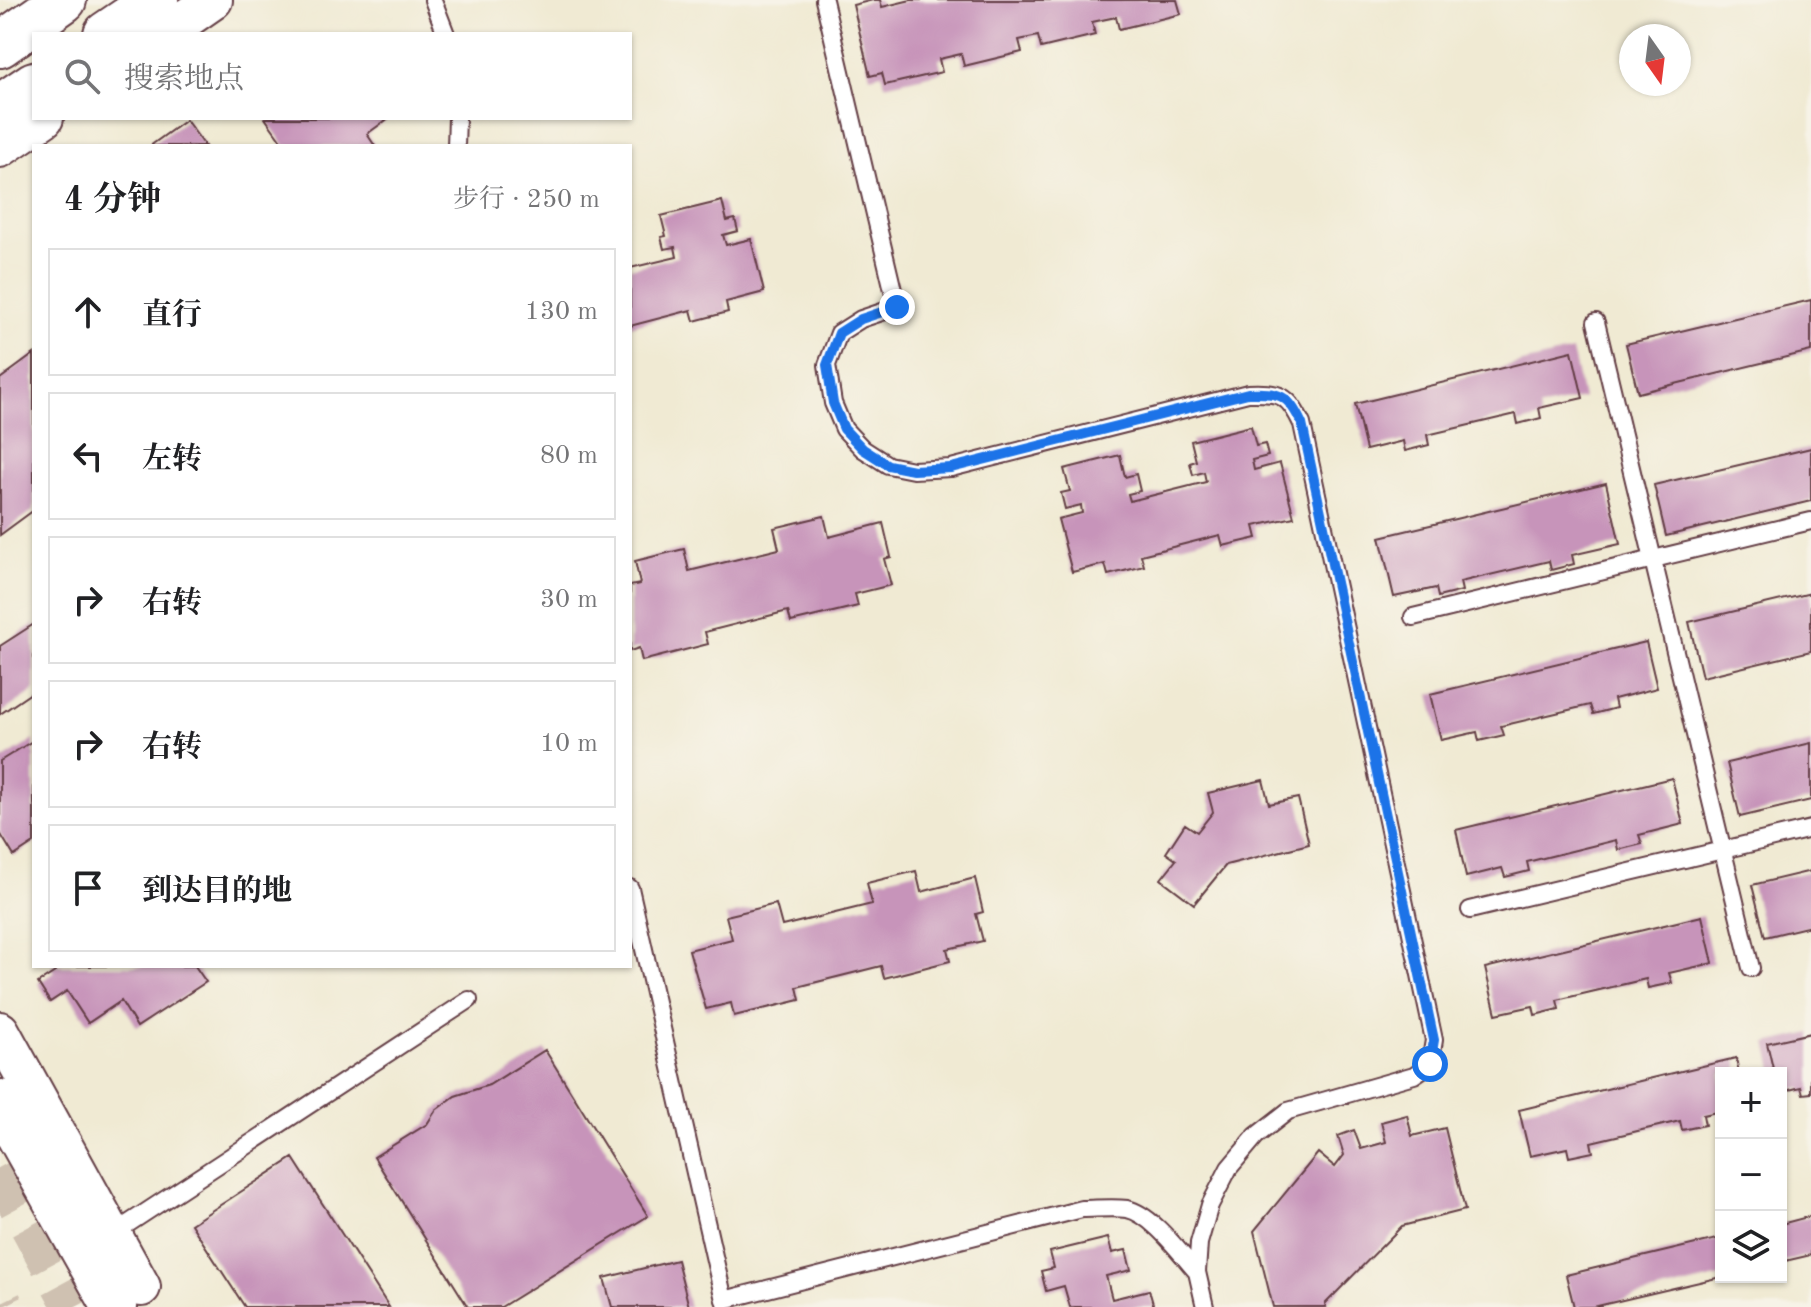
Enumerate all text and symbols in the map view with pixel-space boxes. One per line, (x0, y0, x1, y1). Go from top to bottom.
north arrow (1619, 24, 1691, 96)
search box (32, 32, 632, 120)
icon: search (60, 54, 104, 98)
text: 搜索地点 (124, 65, 244, 95)
text: 4 分钟 (64, 184, 161, 218)
text: 步行 · 250 m (453, 187, 600, 213)
route end (879, 289, 915, 325)
icon: ahead (66, 290, 110, 334)
text: 130 m (525, 299, 598, 325)
text: 直行 (142, 301, 202, 331)
icon: left (66, 434, 110, 478)
text: 80 m (540, 443, 598, 469)
text: 左转 (142, 445, 202, 475)
icon: right (66, 578, 110, 622)
text: 30 m (540, 587, 598, 613)
text: 右转 (142, 589, 202, 619)
icon: right (66, 722, 110, 766)
text: 10 m (540, 731, 598, 757)
text: 右转 (142, 733, 202, 763)
icon: arrive (66, 866, 110, 910)
text: 到达目的地 (142, 877, 292, 907)
route start (1412, 1046, 1448, 1082)
map controls (1715, 1067, 1787, 1283)
button: + (1715, 1067, 1787, 1139)
button: − (1715, 1139, 1787, 1211)
button: layers (1715, 1211, 1787, 1283)

